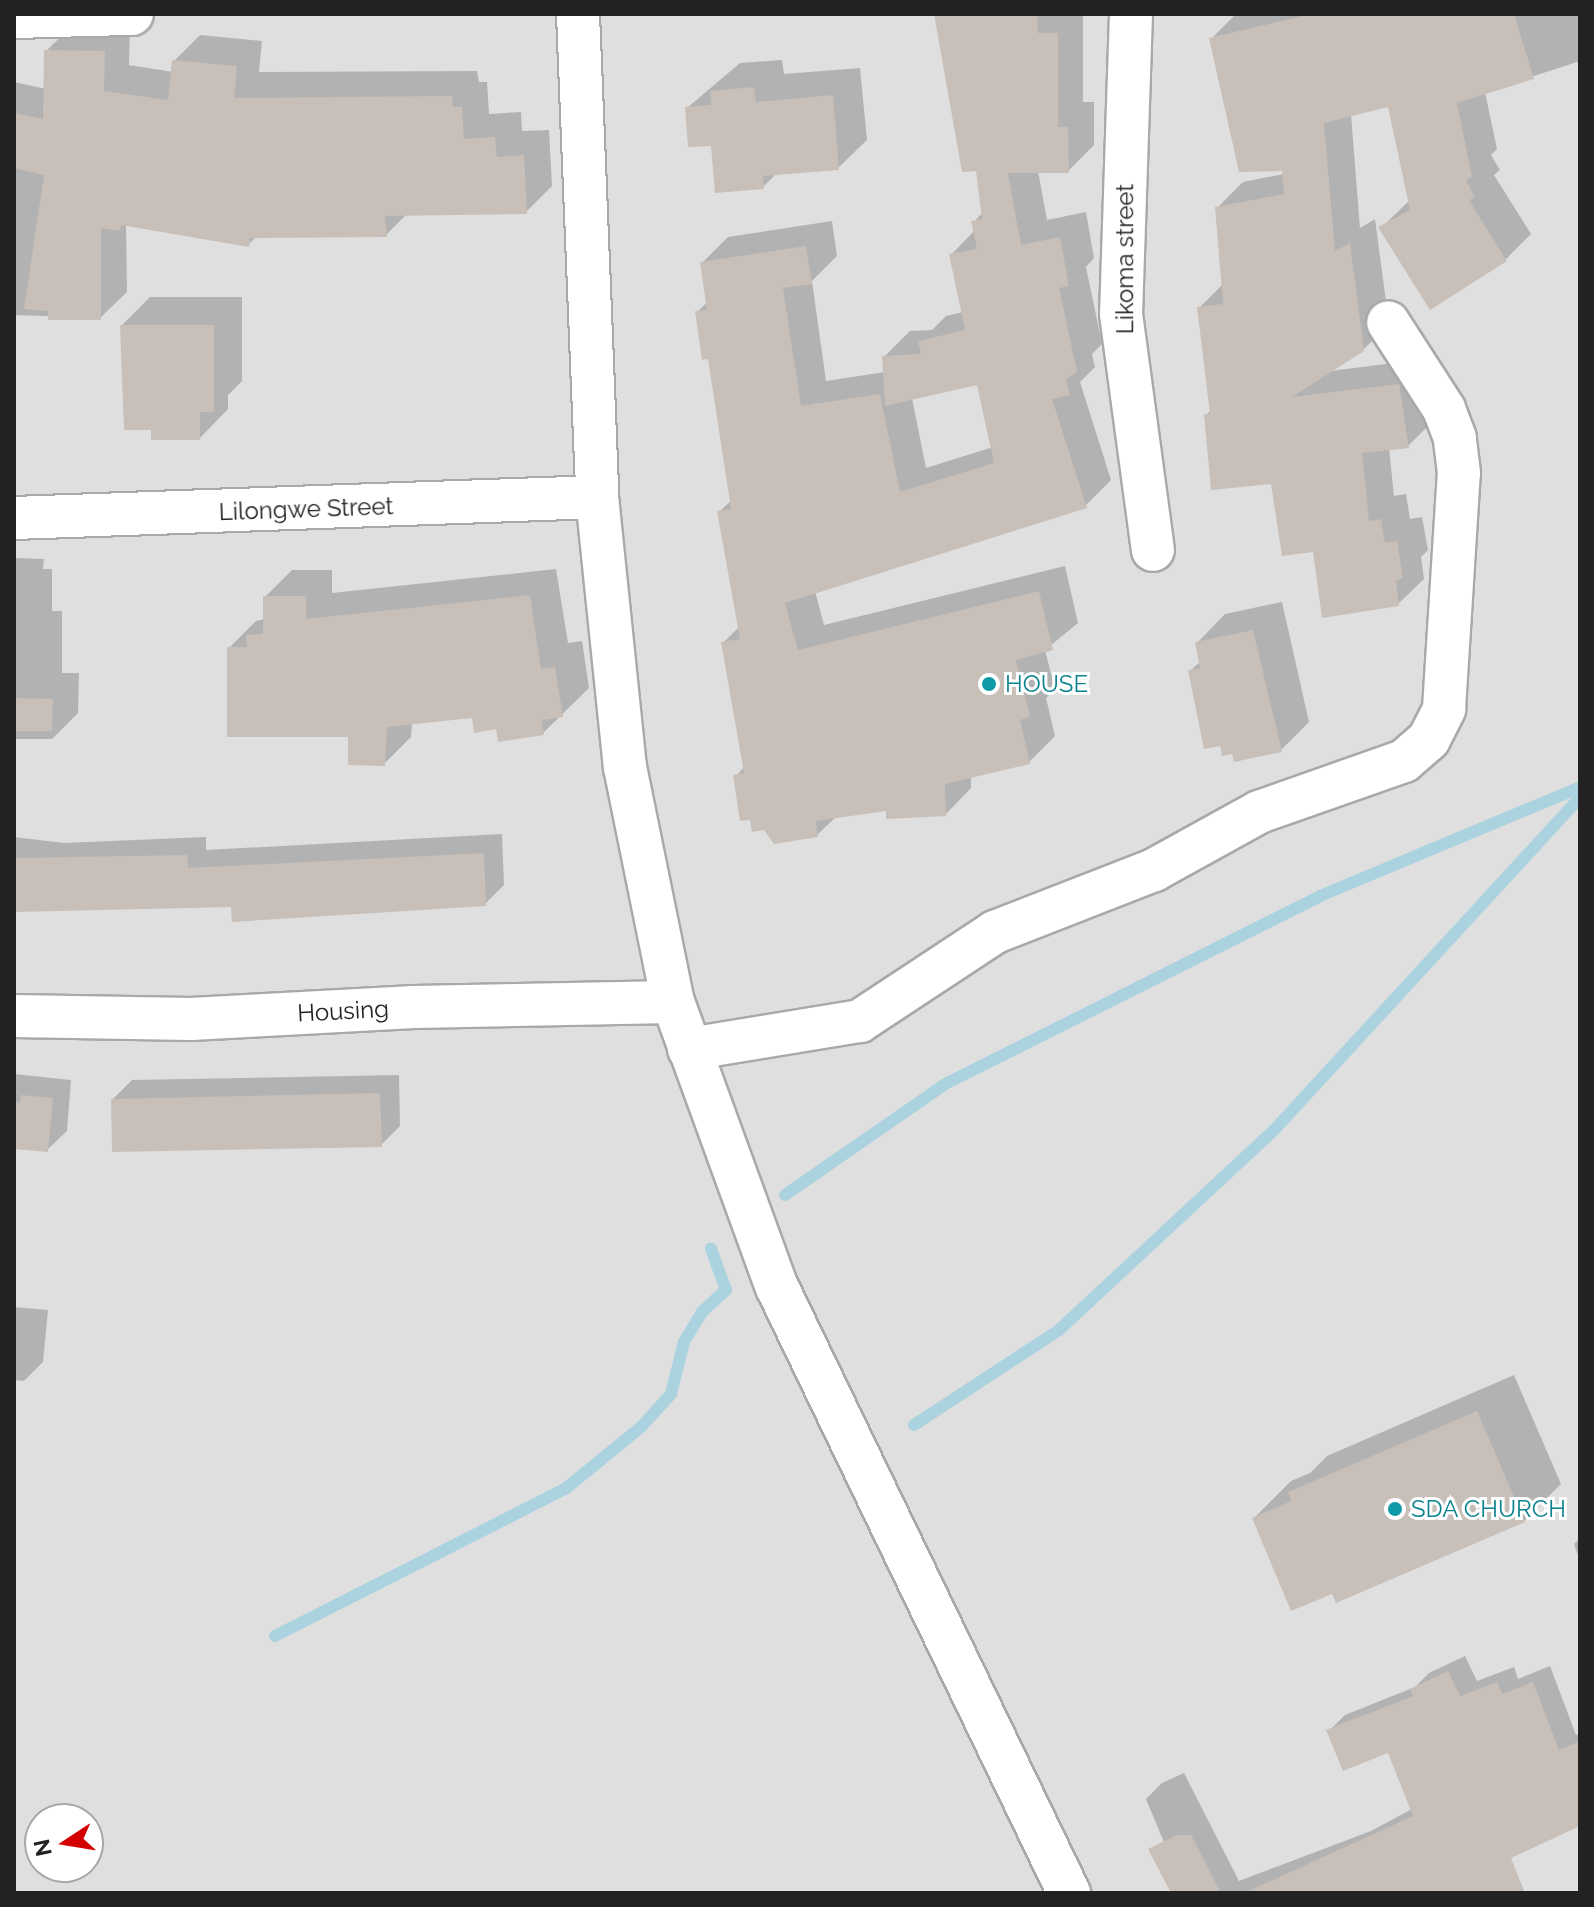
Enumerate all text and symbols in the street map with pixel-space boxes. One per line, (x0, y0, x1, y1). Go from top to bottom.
street label: Likoma street (1111, 184, 1139, 334)
street label: Lilongwe Street (218, 492, 394, 526)
place label: HOUSE (1005, 670, 1088, 698)
marker: HOUSE (980, 675, 998, 693)
street label: Housing (296, 994, 390, 1028)
place label: SDA CHURCH (1411, 1495, 1567, 1523)
marker: SDA CHURCH (1386, 1500, 1404, 1518)
north arrow (24, 1803, 104, 1883)
text: N (28, 1837, 57, 1858)

